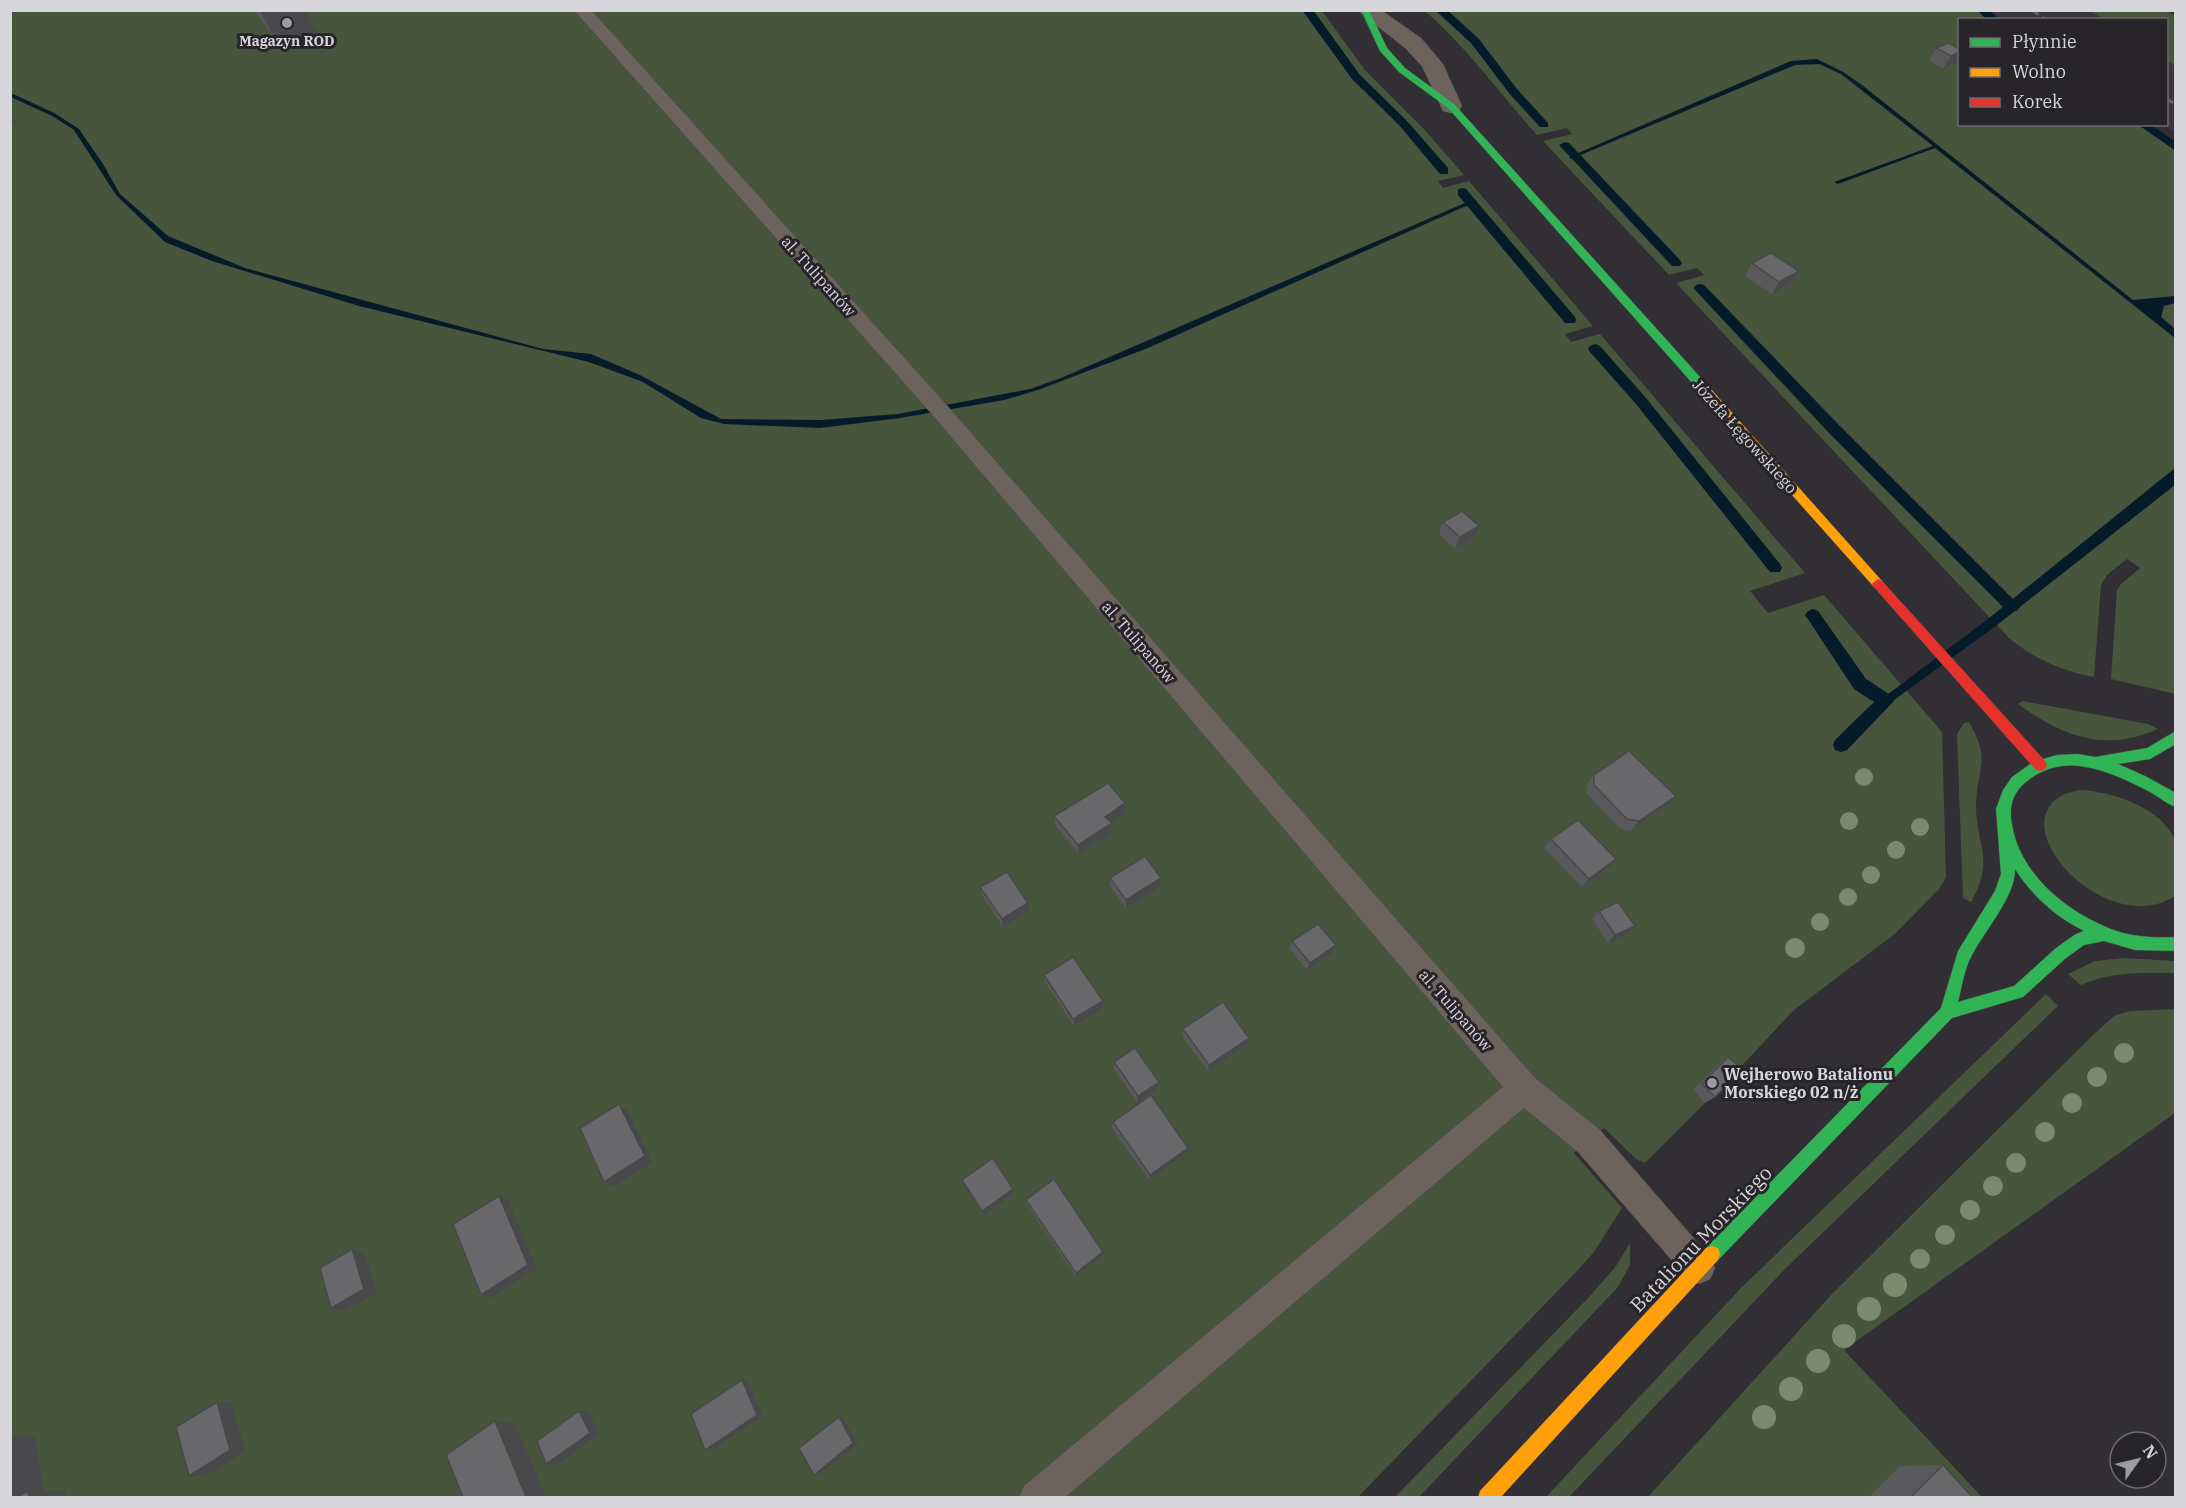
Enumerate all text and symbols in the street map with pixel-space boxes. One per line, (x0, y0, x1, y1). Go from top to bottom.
marker: Magazyn ROD (280, 16, 294, 30)
legend (1958, 18, 2168, 126)
text: Płynnie (2012, 30, 2077, 53)
place label: Magazyn ROD (239, 32, 335, 50)
text: Wolno (2012, 60, 2066, 83)
text: Korek (2012, 90, 2063, 113)
street label: al. Tulipanów (778, 231, 861, 321)
street label: Józefa Łęgowskiego (1688, 375, 1802, 497)
street label: al. Tulipanów (1098, 597, 1180, 687)
street label: al. Tulipanów (1415, 965, 1497, 1055)
place label: Wejherowo Batalionu Morskiego 02 n/ż (1724, 1064, 1893, 1102)
marker: Wejherowo Batalionu Morskiego 02 n/ż (1705, 1076, 1719, 1090)
street label: Batalionu Morskiego (1624, 1160, 1778, 1318)
north arrow (2108, 1430, 2168, 1490)
text: N (2139, 1441, 2162, 1462)

